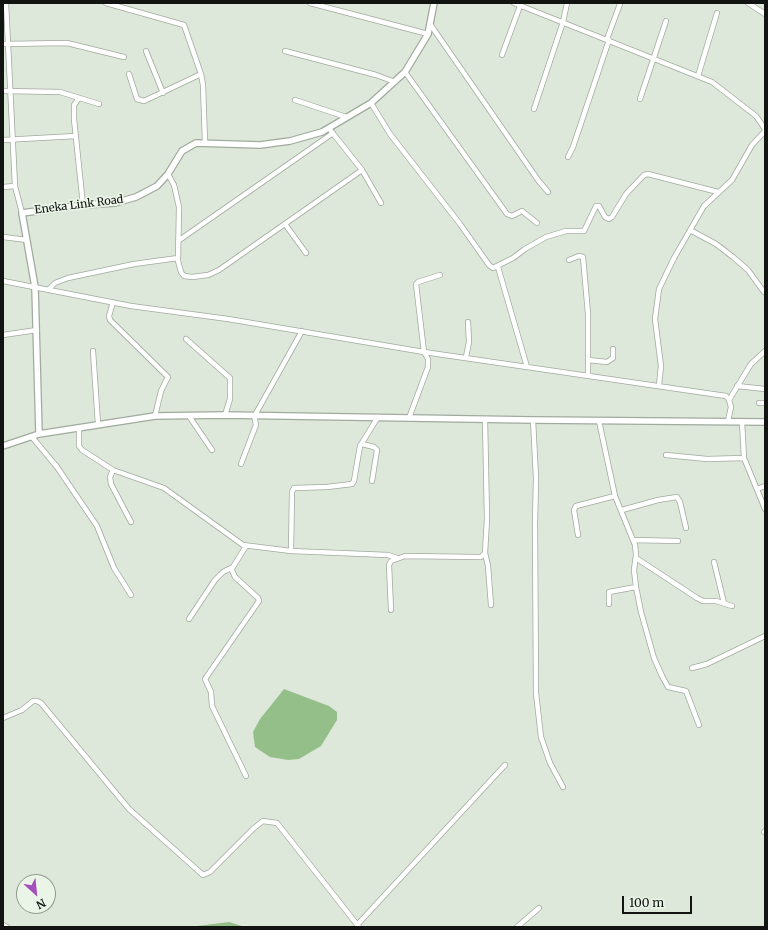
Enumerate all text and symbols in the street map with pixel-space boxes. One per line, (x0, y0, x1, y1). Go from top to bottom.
street label: Eneka Link Road (34, 193, 124, 217)
north arrow (16, 874, 56, 914)
scale bar (624, 888, 694, 914)
text: 100 m (629, 895, 664, 910)
text: N (34, 896, 48, 912)

